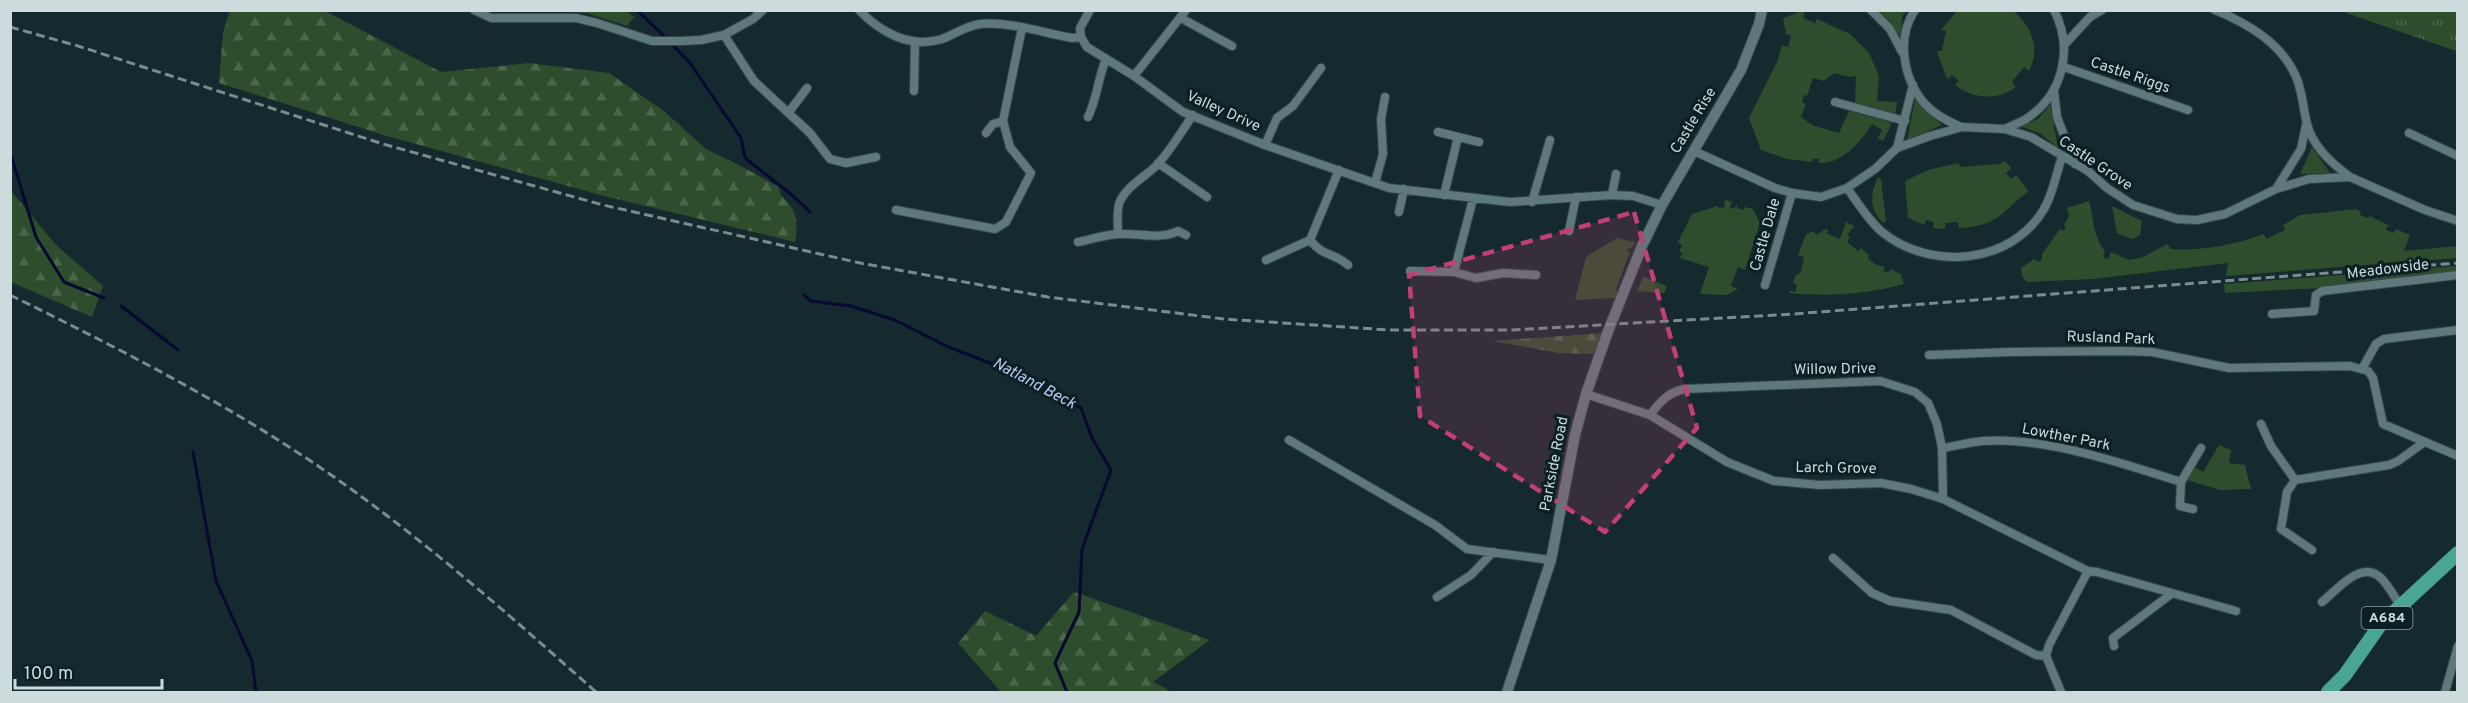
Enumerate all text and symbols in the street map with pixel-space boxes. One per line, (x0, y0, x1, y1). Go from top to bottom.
street label: Castle Riggs (2088, 54, 2172, 98)
street label: Castle Rise (1667, 84, 1721, 158)
street label: Valley Drive (1183, 87, 1263, 137)
street label: Castle Grove (2054, 132, 2136, 196)
street label: Castle Dale (1746, 196, 1786, 274)
street label: Meadowside (2346, 256, 2430, 284)
street label: Rusland Park (2066, 328, 2156, 350)
water label: Natland Beck (989, 354, 1080, 415)
street label: Willow Drive (1794, 360, 1876, 380)
street label: Parkside Road (1536, 415, 1574, 513)
street label: Lowther Park (2020, 420, 2112, 456)
street label: Larch Grove (1795, 459, 1877, 479)
road number: A684 (2362, 607, 2412, 629)
scale bar (15, 652, 162, 690)
text: 100 m (24, 663, 73, 686)

